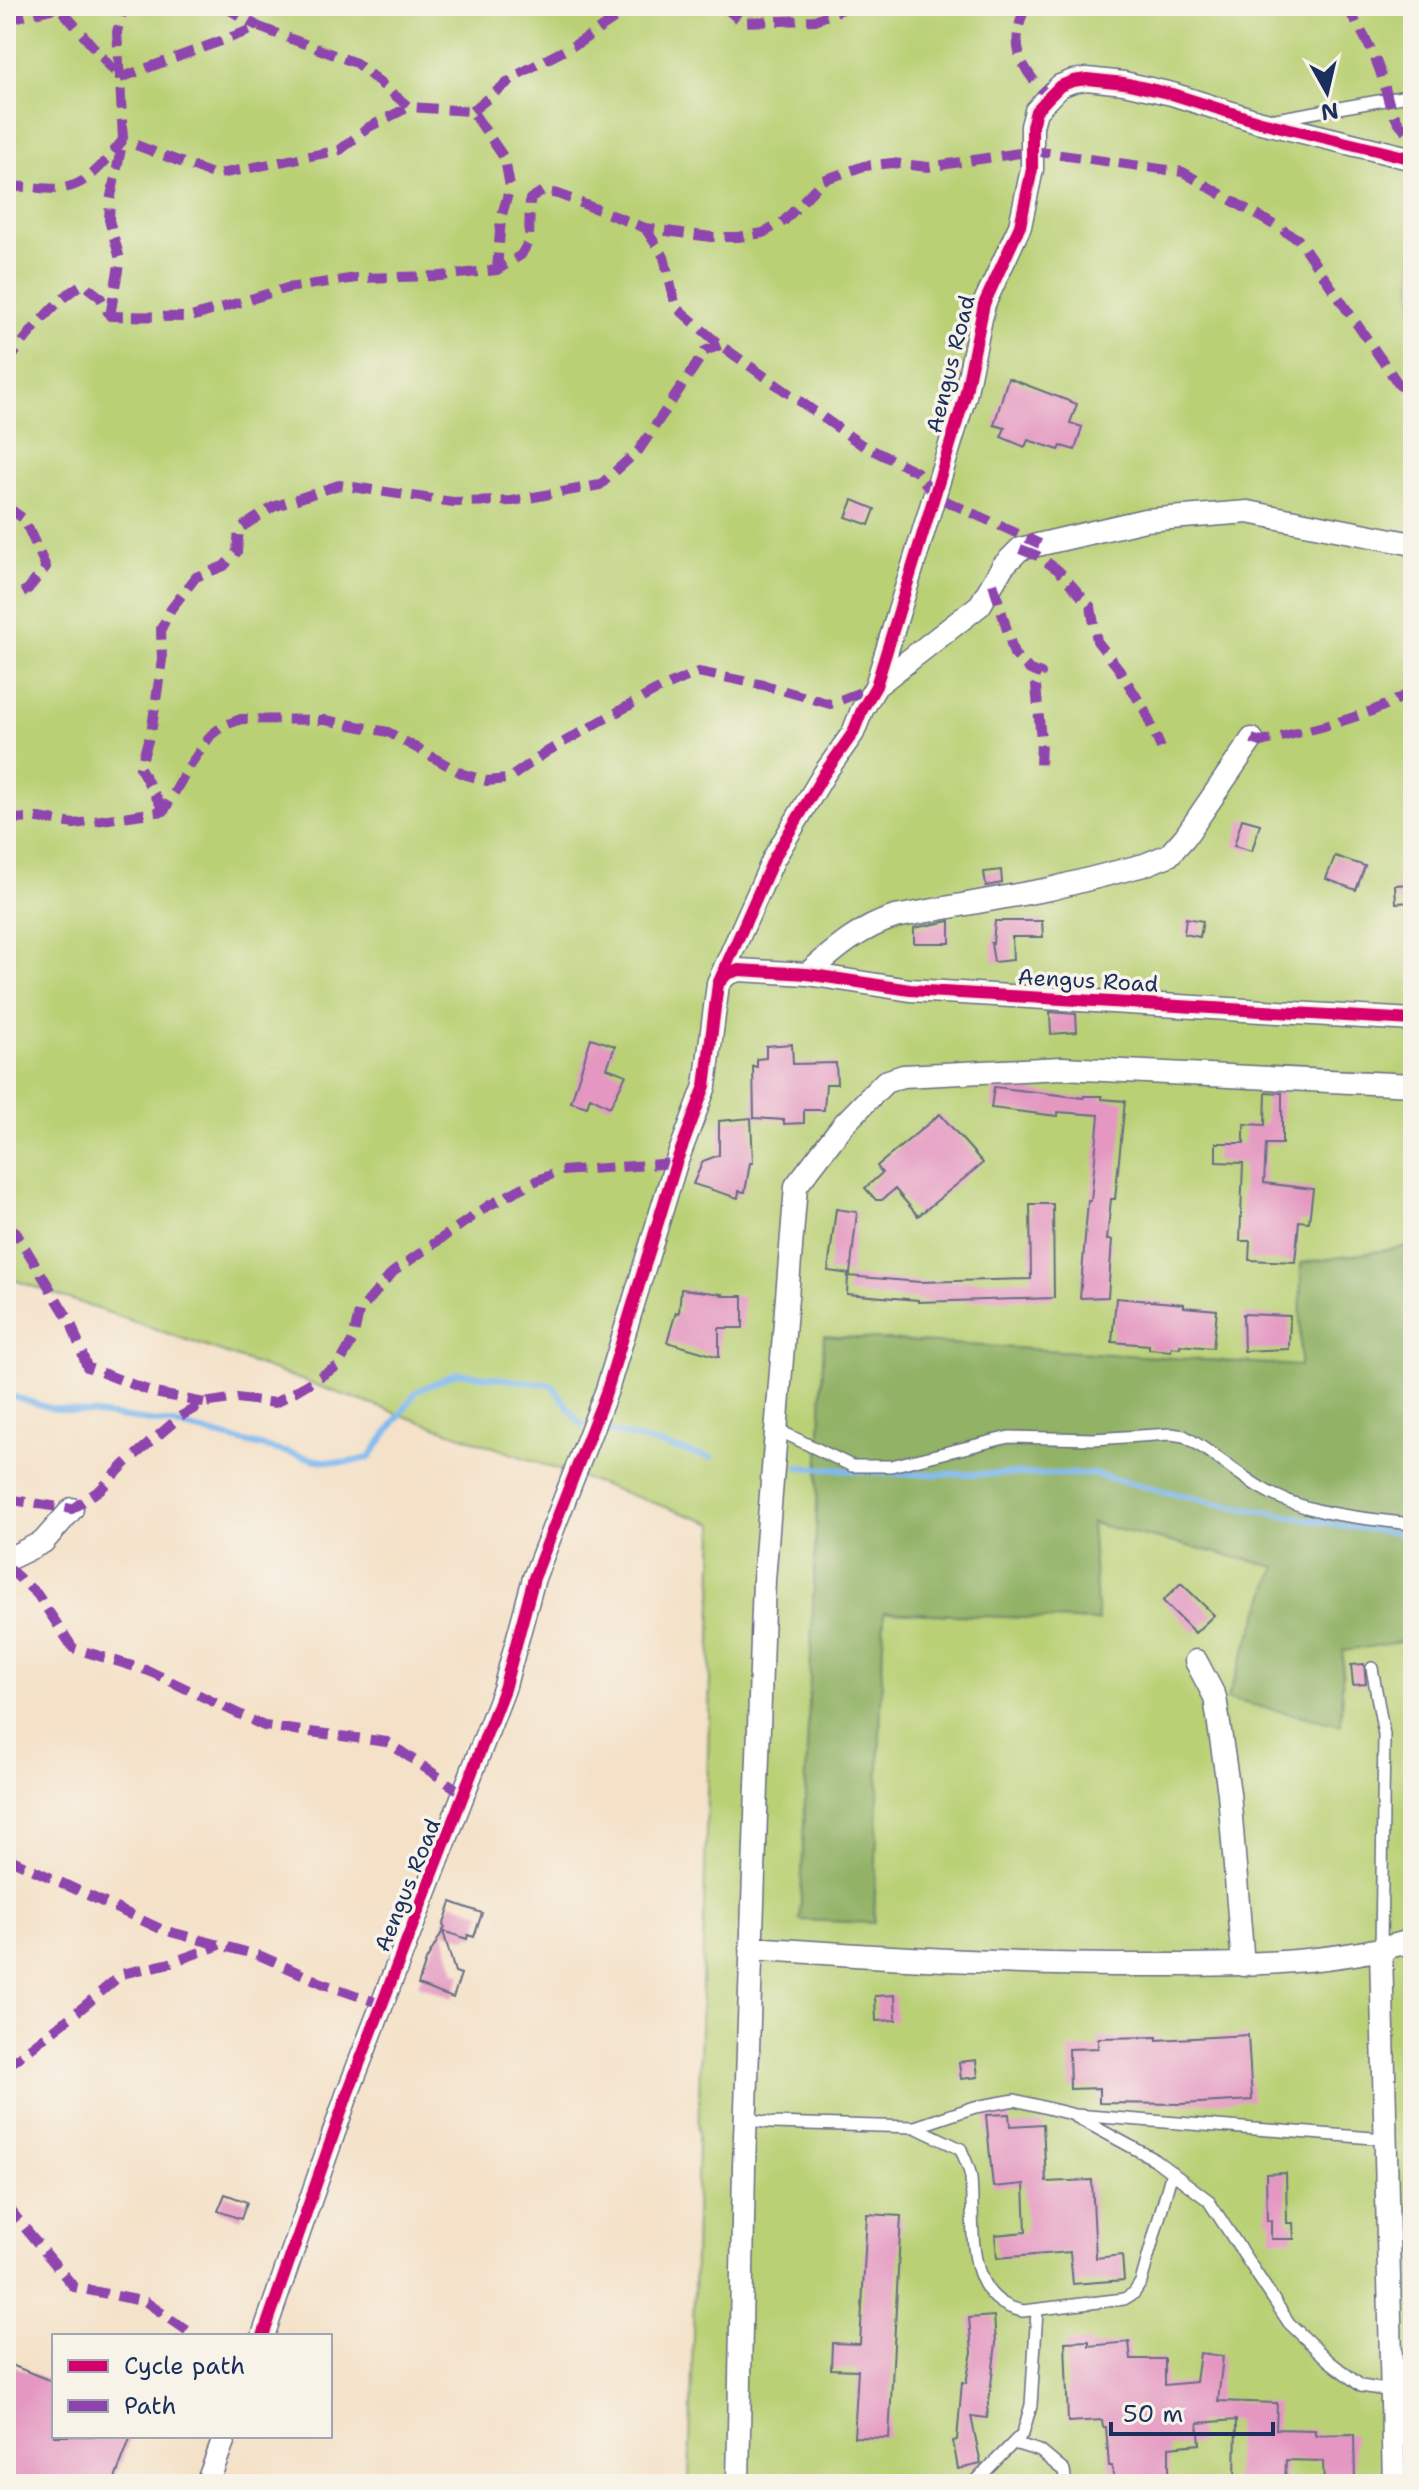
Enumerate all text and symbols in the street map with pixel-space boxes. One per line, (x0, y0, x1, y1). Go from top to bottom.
north arrow (1287, 52, 1367, 132)
text: N (1319, 96, 1340, 127)
street label: Aengus Road (919, 292, 982, 436)
street label: Aengus Road (1017, 962, 1159, 999)
street label: Aengus Road (368, 1814, 447, 1956)
legend (52, 2334, 332, 2438)
text: Cycle path (124, 2350, 245, 2382)
scale bar (1111, 2386, 1273, 2436)
text: Path (124, 2390, 176, 2422)
text: 50 m (1123, 2398, 1183, 2430)

